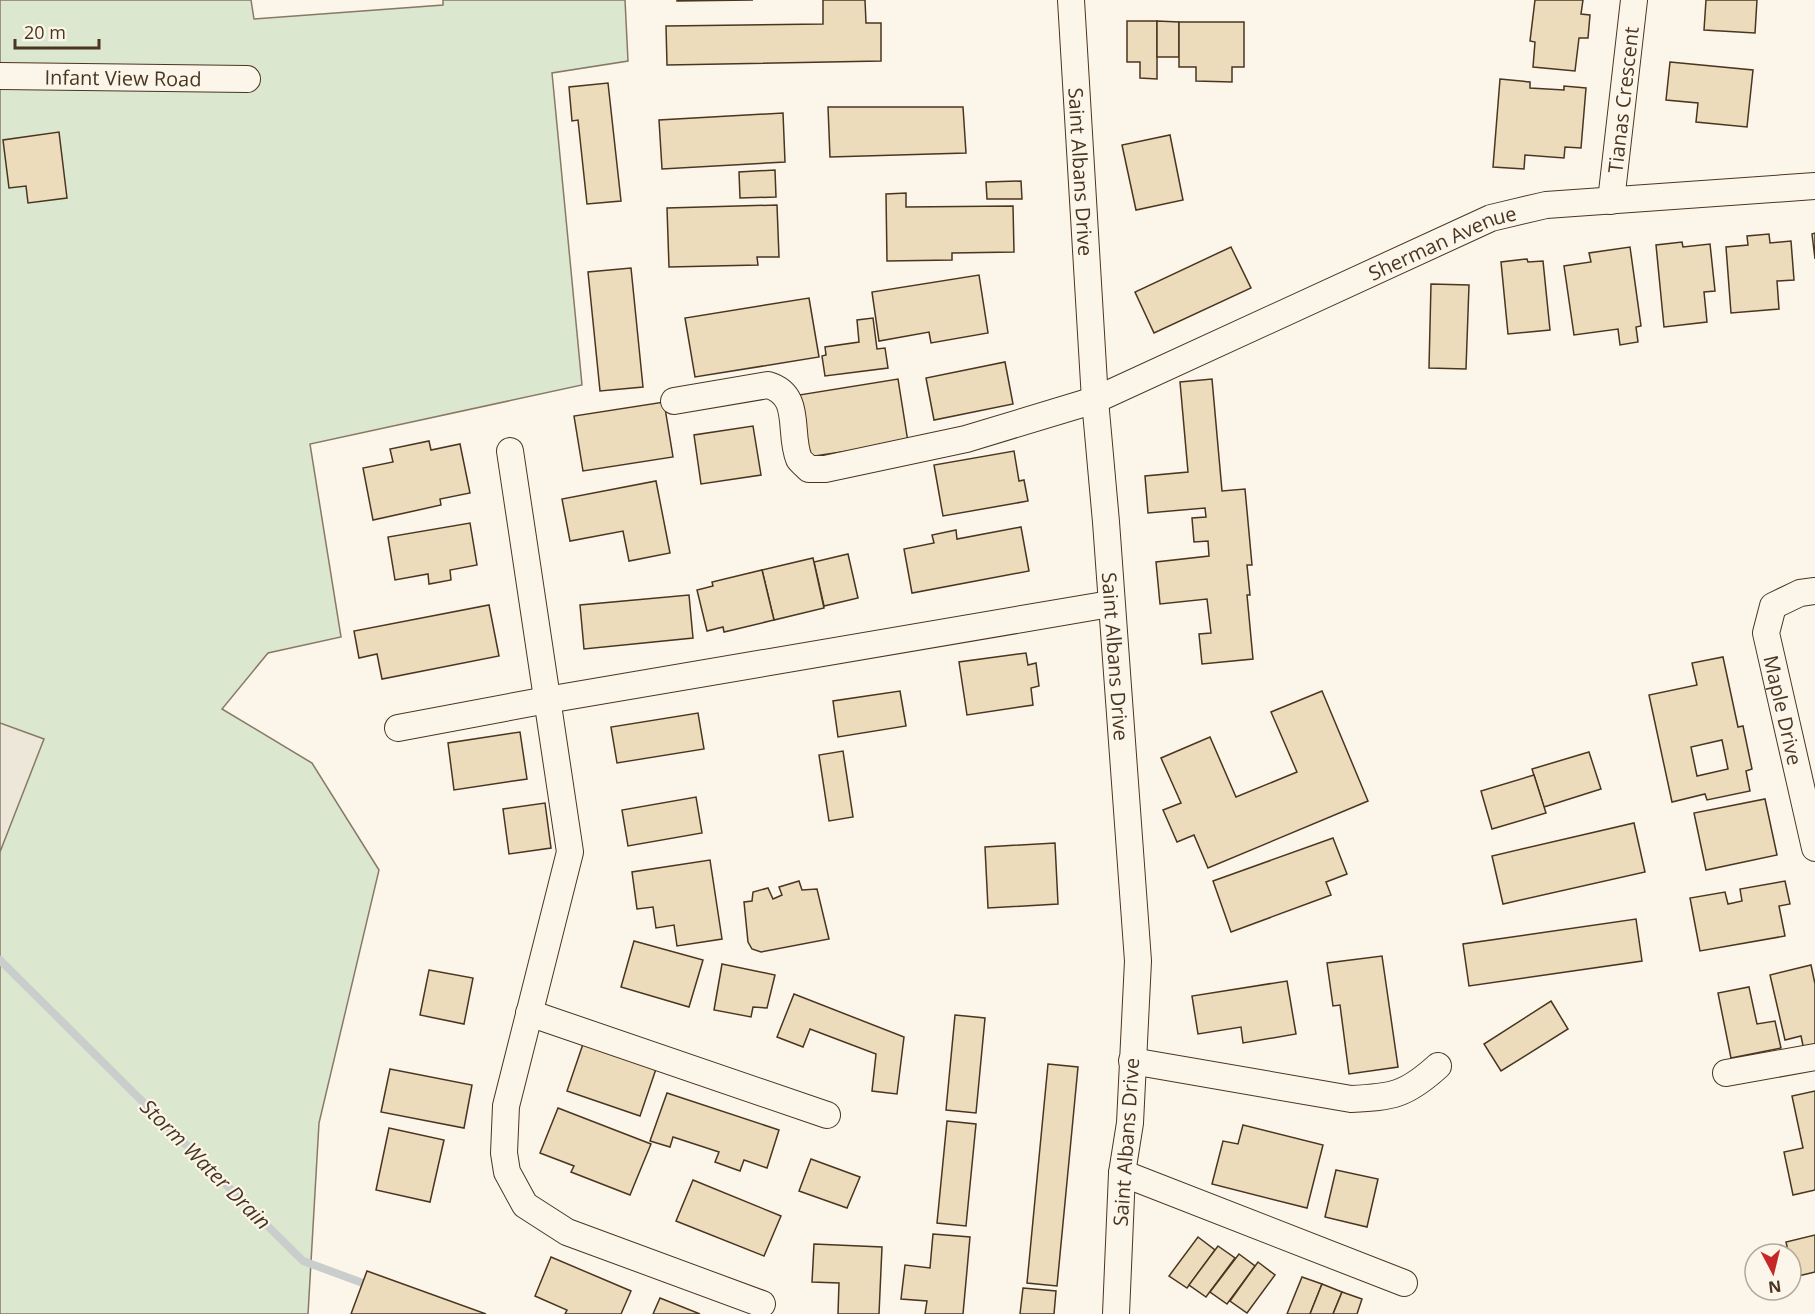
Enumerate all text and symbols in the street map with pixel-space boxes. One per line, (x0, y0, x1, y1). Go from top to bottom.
scale bar (15, 12, 99, 50)
text: 20 m (24, 20, 66, 44)
street label: Tianas Crescent (1601, 25, 1644, 174)
street label: Infant View Road (44, 63, 202, 92)
street label: Saint Albans Drive (1063, 87, 1100, 257)
street label: Sherman Avenue (1364, 199, 1519, 286)
street label: Saint Albans Drive (1096, 571, 1135, 742)
street label: Maple Drive (1758, 652, 1809, 768)
street label: Saint Albans Drive (1107, 1057, 1145, 1227)
water label: Storm Water Drain (135, 1093, 277, 1235)
north arrow (1743, 1242, 1803, 1302)
text: N (1767, 1275, 1783, 1299)

